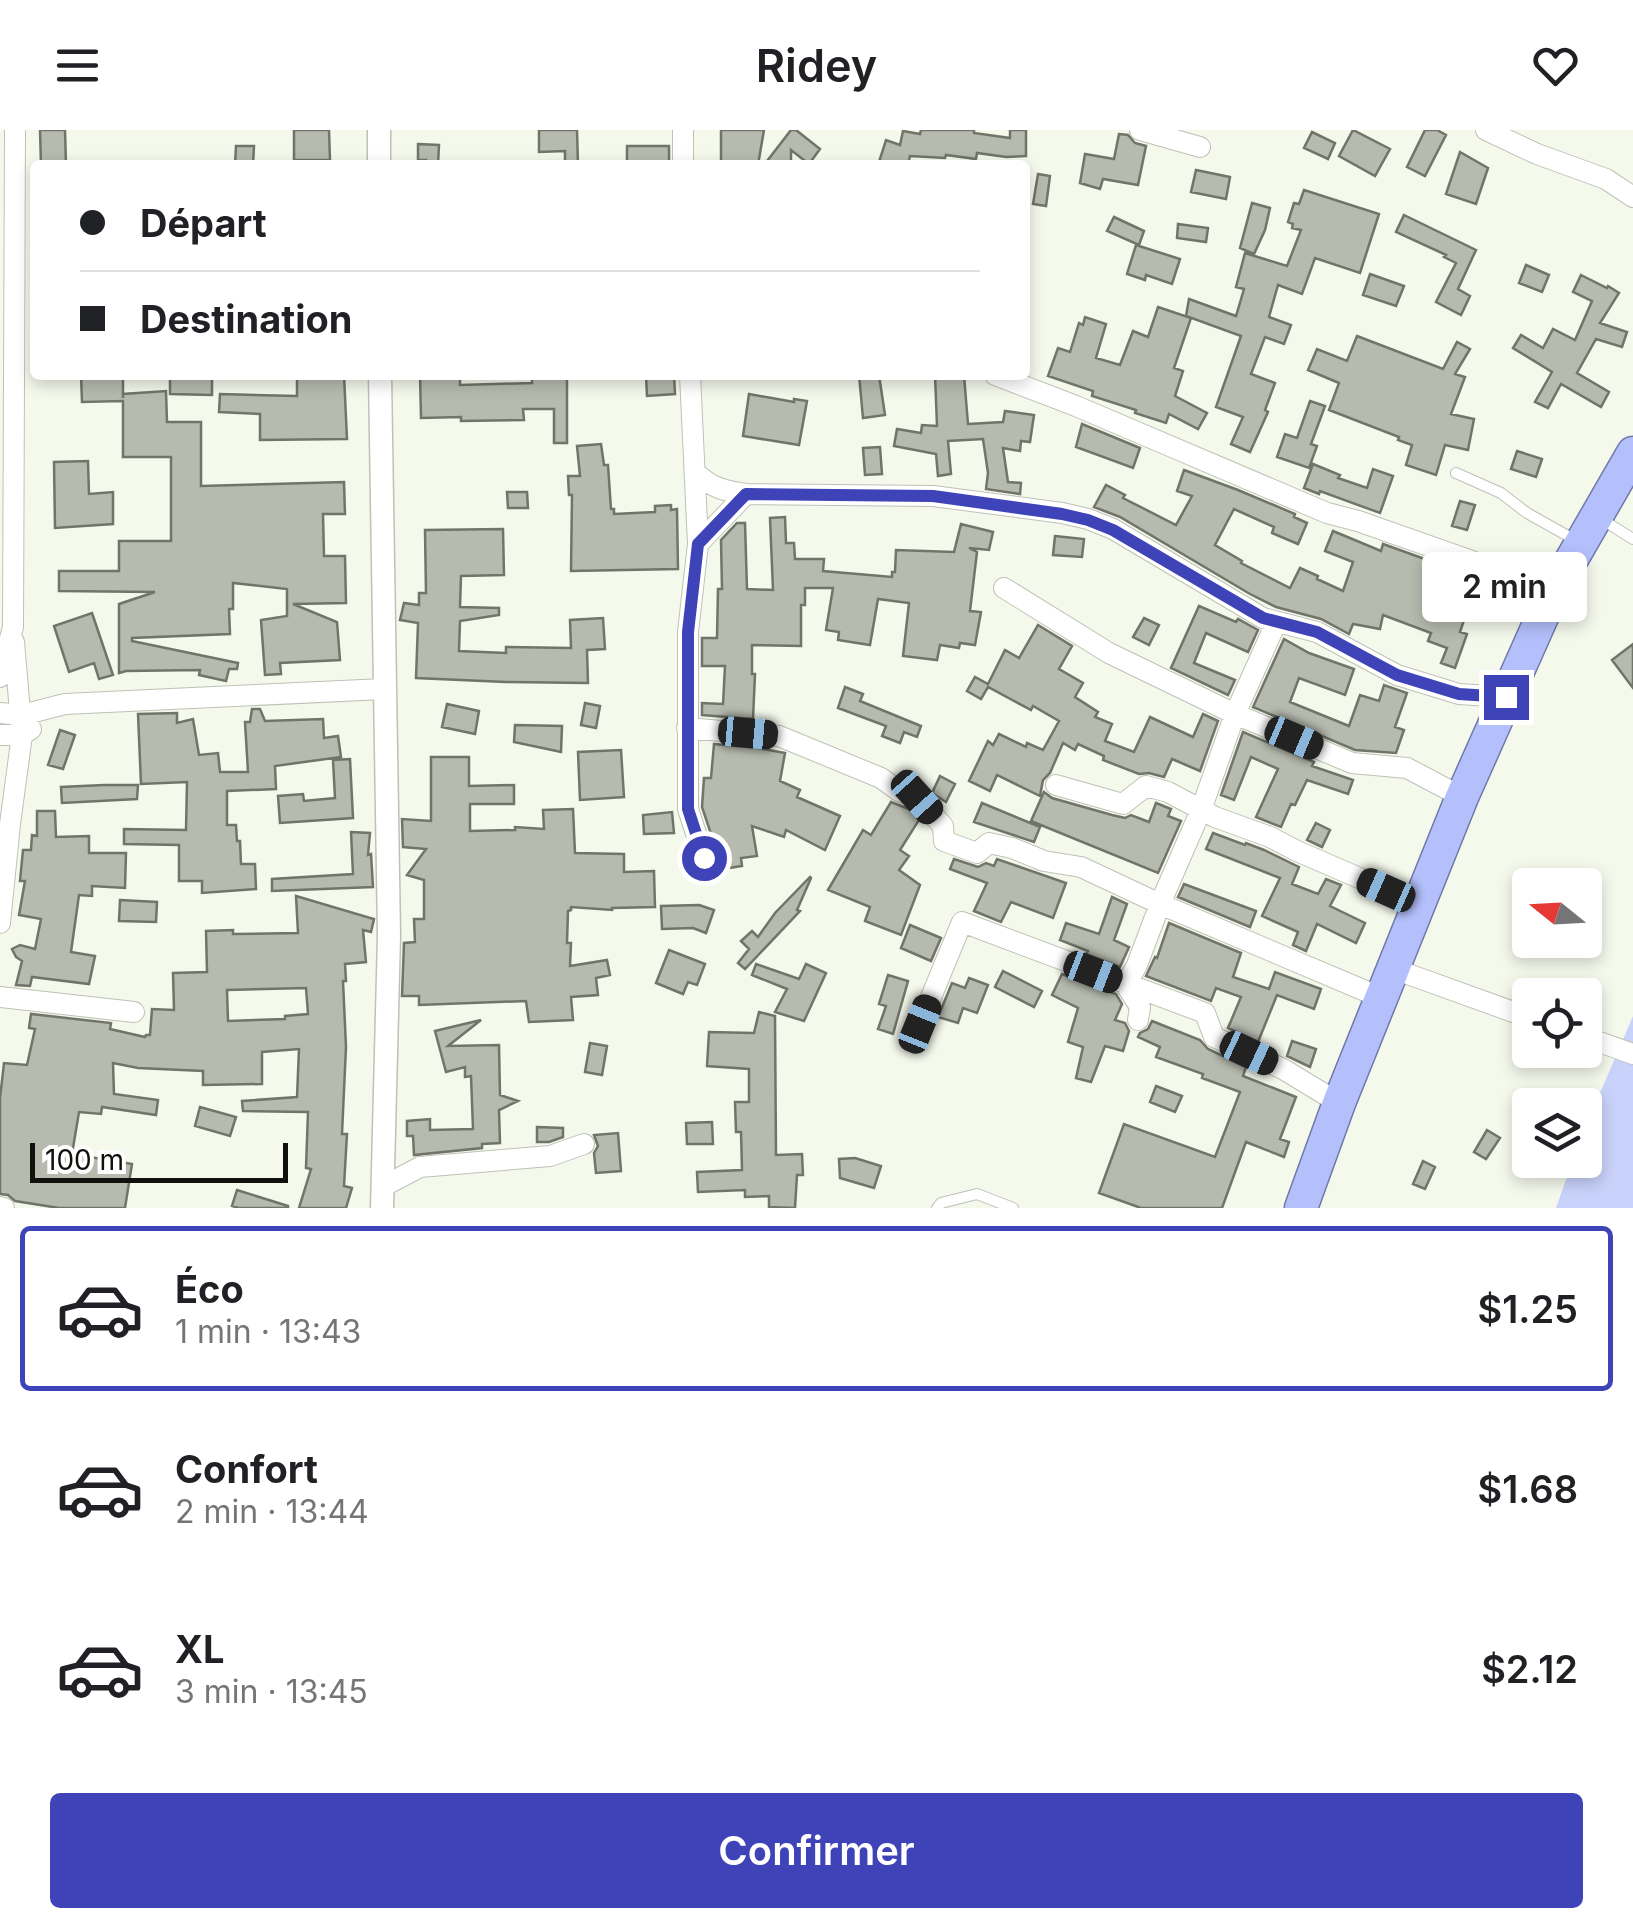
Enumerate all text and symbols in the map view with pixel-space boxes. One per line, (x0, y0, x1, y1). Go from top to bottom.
icon: menu (50, 38, 105, 93)
text: Ridey (756, 38, 877, 93)
icon: heart (1528, 38, 1583, 93)
text: Départ (140, 200, 267, 246)
text: Destination (140, 296, 352, 342)
callout: 2 min (1424, 552, 1588, 622)
text: 2 min (1462, 567, 1547, 606)
route end (1484, 675, 1529, 720)
car (1261, 712, 1327, 764)
car (717, 715, 779, 751)
car (886, 765, 948, 829)
route start (682, 836, 727, 881)
car (1352, 864, 1420, 916)
north arrow (1512, 868, 1602, 958)
map controls (1512, 868, 1602, 1178)
car (1060, 947, 1126, 997)
button: locate (1512, 978, 1602, 1068)
car (895, 991, 945, 1057)
car (1215, 1027, 1283, 1079)
button: layers (1512, 1088, 1602, 1178)
scale bar (30, 1138, 288, 1182)
text: 100 m (45, 1143, 124, 1177)
icon: car (55, 1264, 145, 1354)
text: Éco (175, 1266, 244, 1312)
text: $1.25 (1478, 1286, 1578, 1332)
text: 1 min · 13:43 (175, 1312, 361, 1351)
icon: car (55, 1444, 145, 1534)
text: Confort (175, 1446, 318, 1492)
text: $1.68 (1478, 1466, 1578, 1512)
text: 2 min · 13:44 (175, 1492, 369, 1531)
icon: car (55, 1624, 145, 1714)
text: XL (175, 1626, 225, 1672)
text: $2.12 (1481, 1646, 1578, 1692)
text: 3 min · 13:45 (175, 1672, 368, 1711)
button: Confirmer (50, 1793, 1583, 1908)

